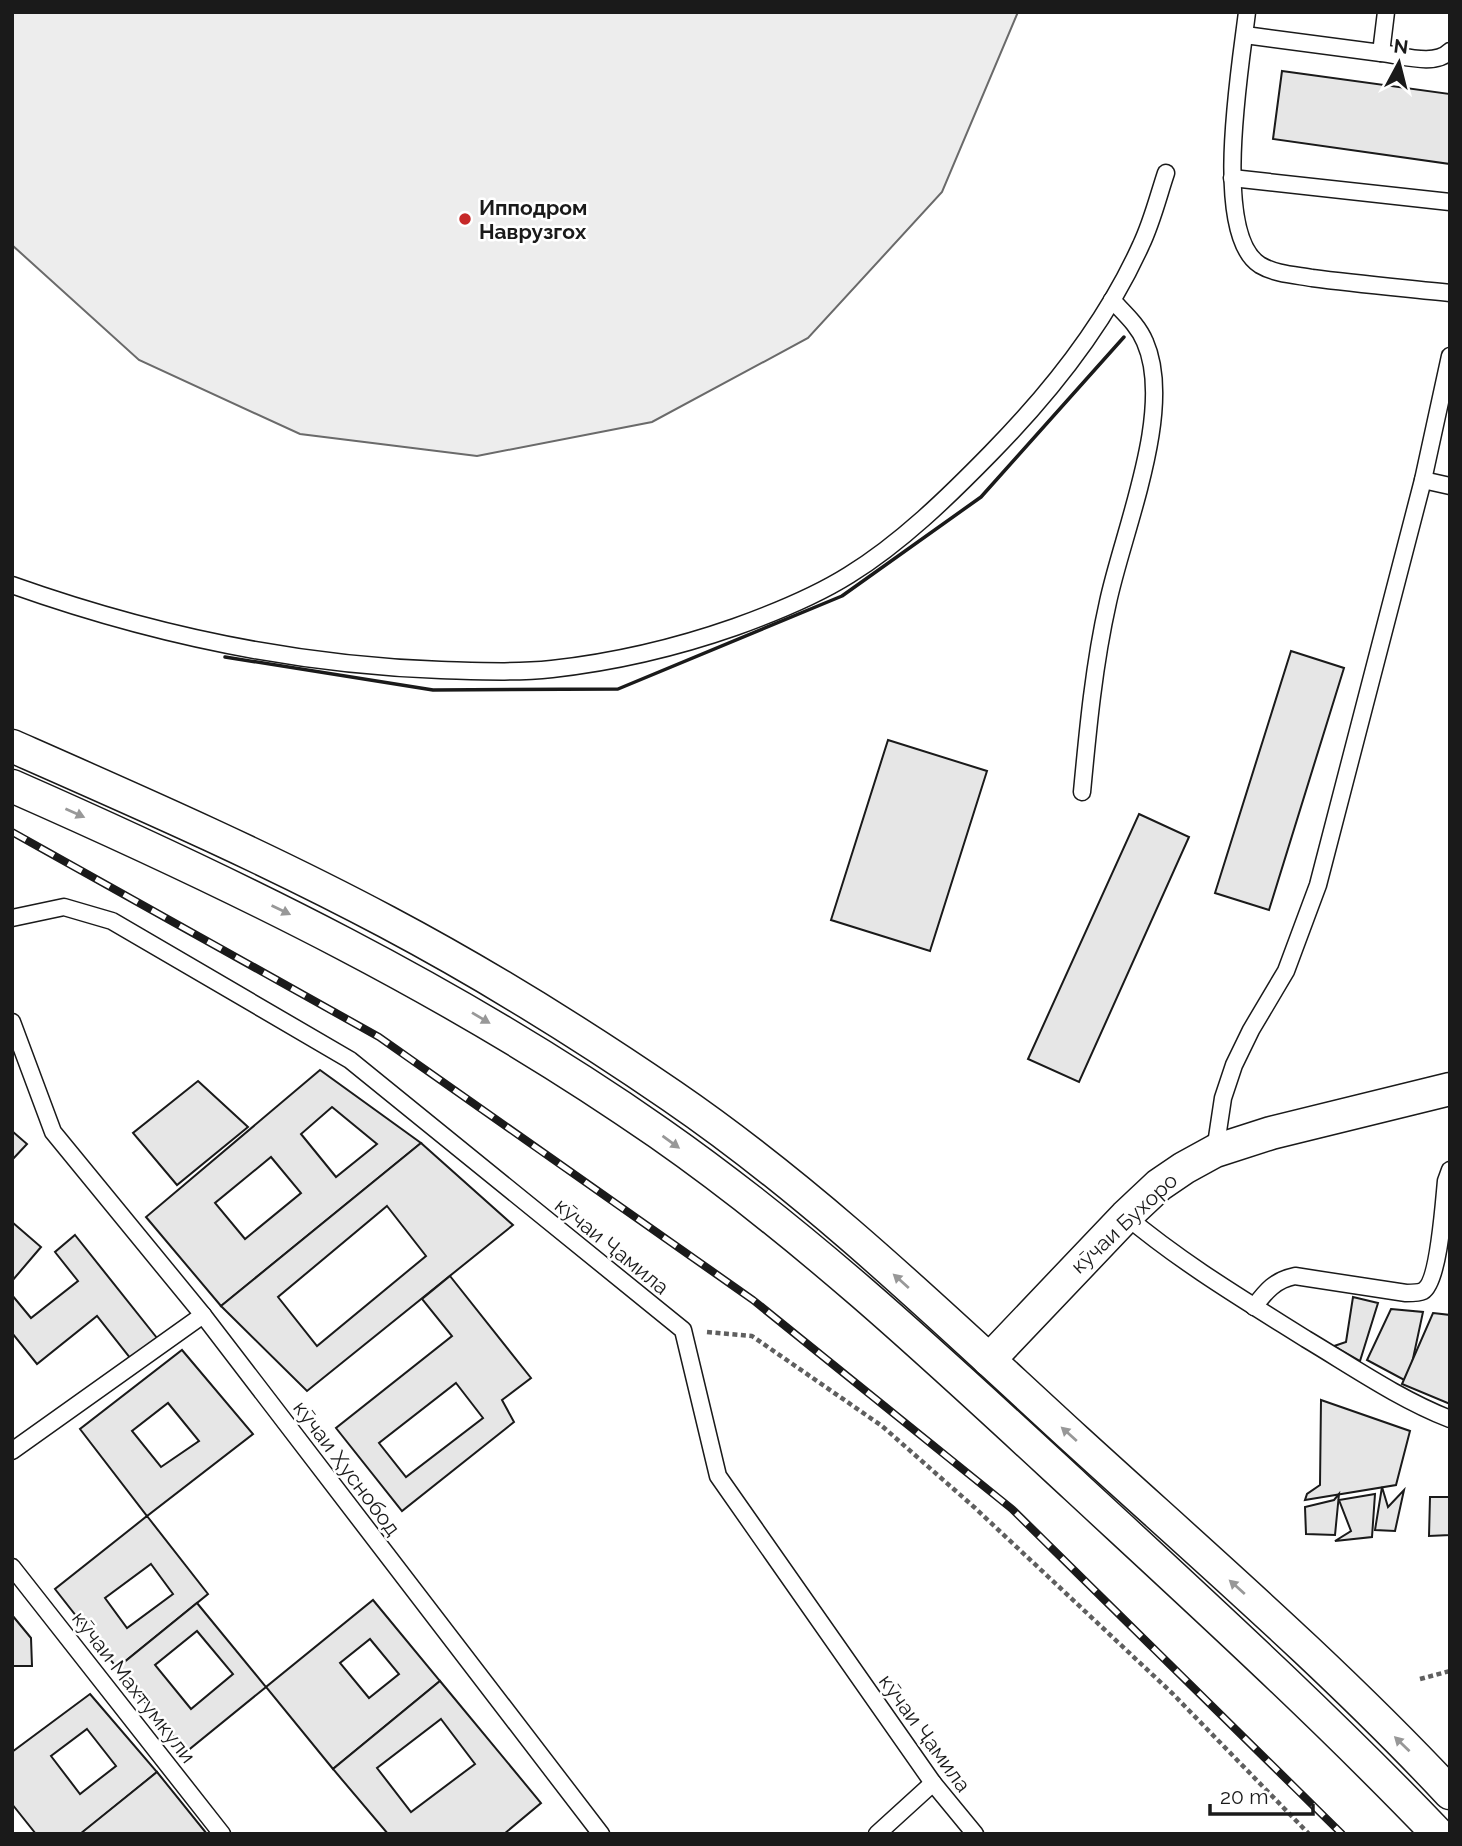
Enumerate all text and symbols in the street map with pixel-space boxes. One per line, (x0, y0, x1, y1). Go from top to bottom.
north arrow (1364, 28, 1434, 98)
text: N (1393, 34, 1410, 58)
place label: Ипподром Наврузгох (479, 195, 587, 244)
marker: Ипподром Наврузгох (457, 211, 473, 227)
one-way arrow (65, 807, 85, 819)
one-way arrow (271, 904, 291, 915)
one-way arrow (471, 1012, 490, 1025)
one-way arrow (662, 1135, 681, 1149)
street label: кӯчаи Бухоро (1066, 1167, 1182, 1279)
street label: кӯчаи Ҷамила (550, 1192, 674, 1300)
one-way arrow (892, 1273, 910, 1289)
street label: кӯчаи Ҳуснобод (288, 1396, 406, 1540)
one-way arrow (1061, 1426, 1078, 1442)
one-way arrow (1229, 1580, 1246, 1596)
street label: кӯчаи Махтумкули (67, 1606, 201, 1768)
street label: кӯчаи Ҷамила (874, 1669, 976, 1797)
one-way arrow (1394, 1737, 1411, 1753)
scale bar (1210, 1772, 1313, 1816)
text: 20 m (1220, 1784, 1268, 1809)

